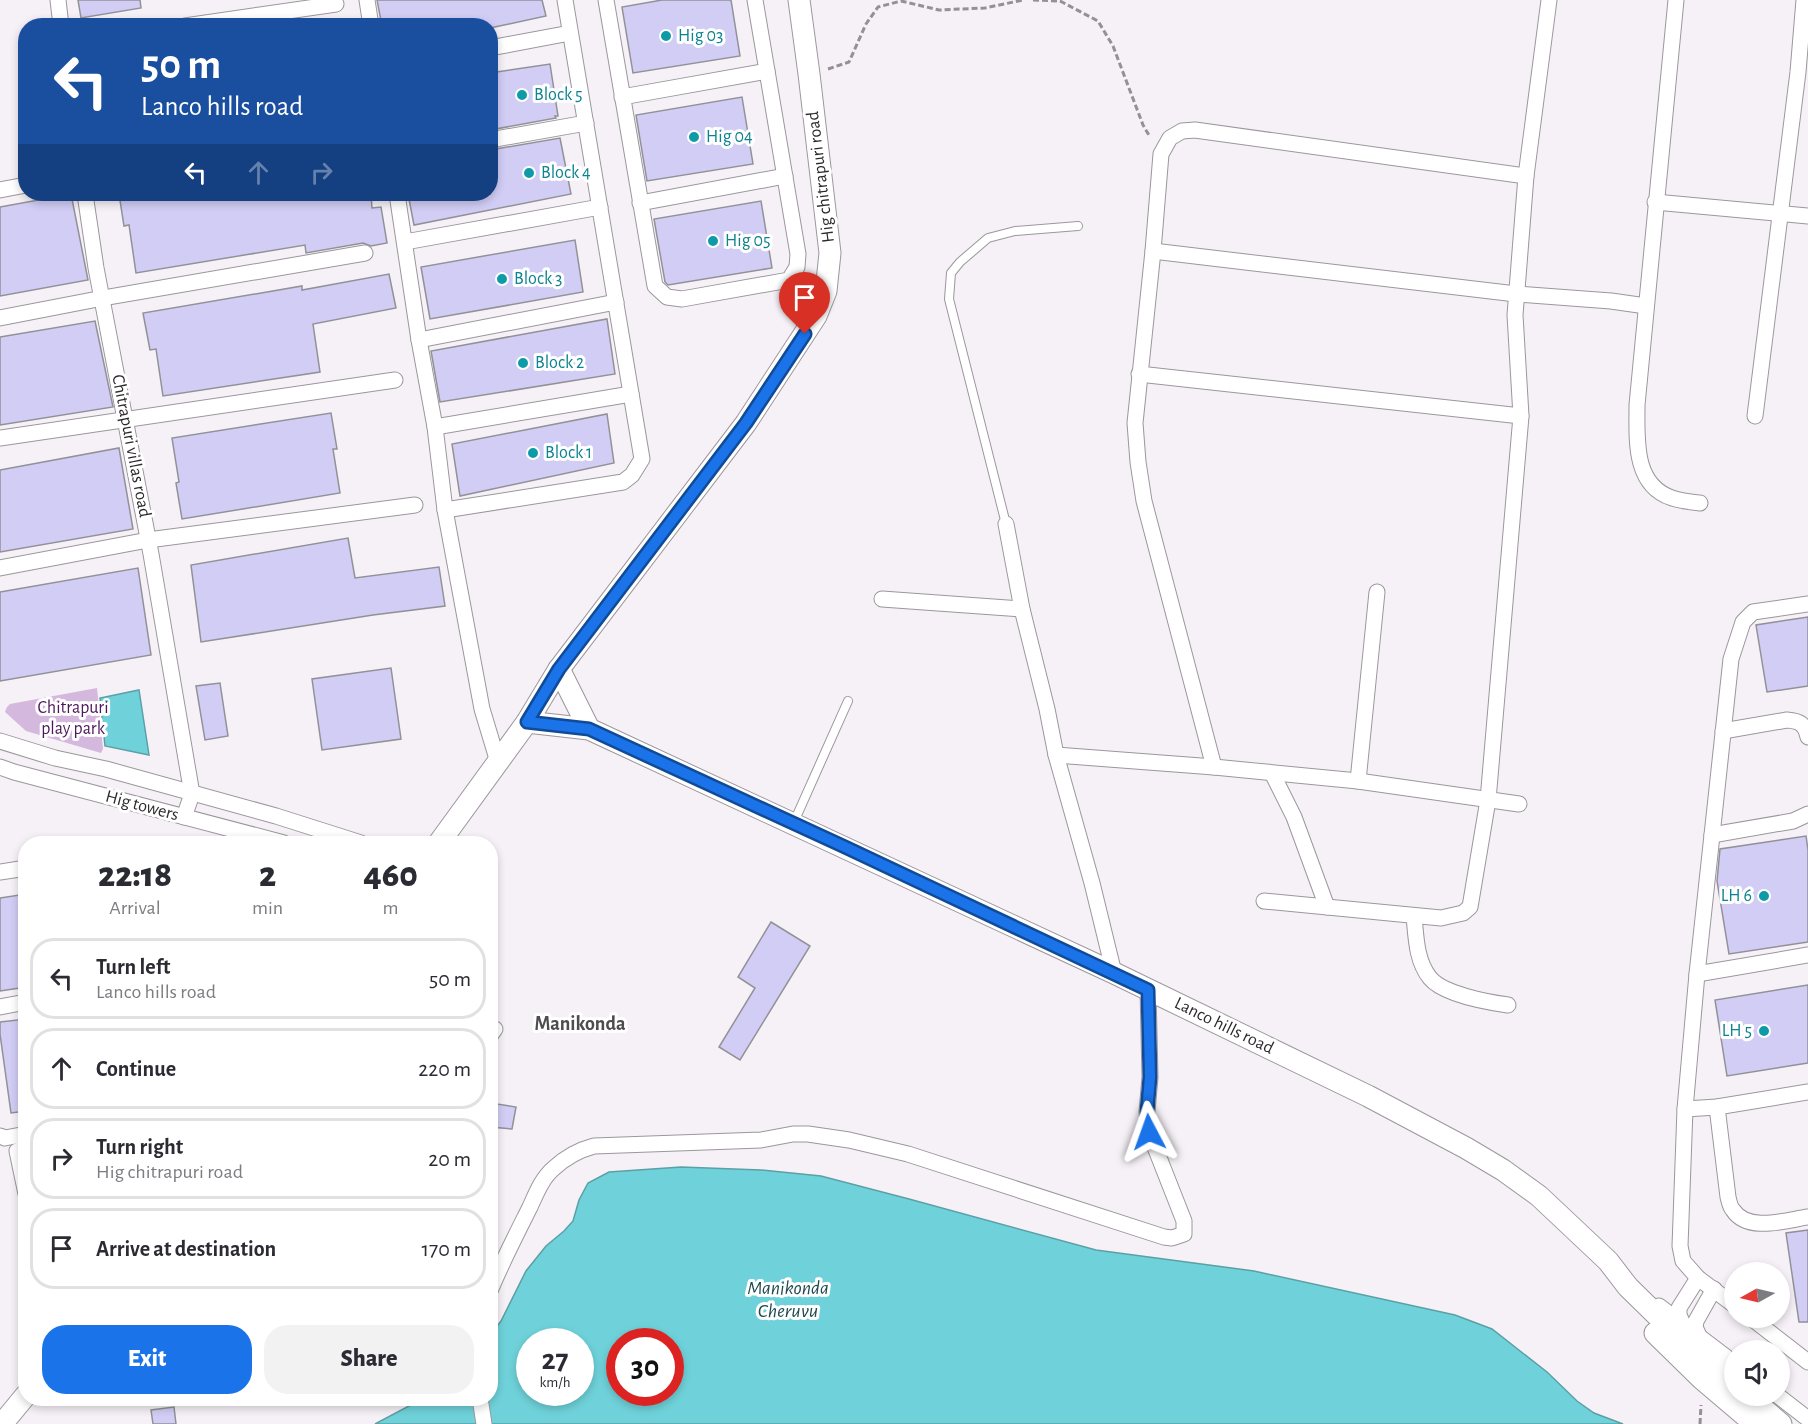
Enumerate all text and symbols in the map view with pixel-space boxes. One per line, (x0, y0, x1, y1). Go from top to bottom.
place label: Hig 03 (678, 27, 723, 45)
marker: Hig 03 (659, 29, 673, 43)
icon: left (42, 42, 120, 120)
text: 50 m (141, 44, 221, 86)
place label: Block 5 (534, 86, 583, 104)
marker: Block 5 (515, 88, 529, 102)
text: Lanco hills road (141, 93, 303, 120)
street label: Hig chitrapuri road (804, 110, 838, 244)
place label: Hig 04 (706, 128, 753, 146)
marker: Hig 04 (687, 130, 701, 144)
icon: left (179, 156, 212, 189)
icon: ahead (242, 156, 275, 189)
icon: right (305, 156, 338, 189)
place label: Block 4 (541, 164, 591, 182)
marker: Block 4 (522, 166, 536, 180)
place label: Hig 05 (725, 232, 770, 250)
marker: Hig 05 (706, 234, 720, 248)
place label: Block 3 (514, 270, 562, 288)
marker: Block 3 (495, 272, 509, 286)
pin (779, 272, 830, 334)
icon: arrive (788, 281, 821, 314)
place label: Block 2 (535, 354, 584, 372)
marker: Block 2 (516, 356, 530, 370)
street label: Chitrapuri villas road (108, 373, 154, 519)
place label: Block 1 (545, 444, 592, 462)
marker: Block 1 (526, 446, 540, 460)
park label: Chitrapuri play park (37, 699, 109, 738)
street label: Hig towers (103, 788, 181, 824)
text: 22:18 (98, 857, 172, 893)
text: 2 (259, 857, 276, 893)
text: 460 (363, 857, 418, 893)
place label: LH 6 (1721, 887, 1752, 905)
marker: LH 6 (1757, 889, 1771, 903)
text: Arrival (109, 898, 161, 918)
text: min (252, 898, 283, 918)
text: m (383, 898, 399, 918)
text: Turn left (96, 956, 170, 978)
icon: left (45, 962, 78, 995)
text: 50 m (429, 968, 471, 990)
text: Lanco hills road (96, 982, 216, 1002)
street label: Lanco hills road (1171, 994, 1277, 1058)
district label: Manikonda (534, 1014, 626, 1034)
place label: LH 5 (1722, 1022, 1752, 1040)
marker: LH 5 (1757, 1024, 1771, 1038)
icon: ahead (45, 1052, 78, 1085)
text: Continue (96, 1058, 176, 1080)
text: 220 m (418, 1058, 471, 1080)
position arrow (1117, 1100, 1181, 1164)
text: Turn right (96, 1136, 183, 1158)
icon: right (45, 1142, 78, 1175)
text: 20 m (428, 1148, 471, 1170)
text: Hig chitrapuri road (96, 1162, 243, 1182)
icon: arrive (45, 1232, 78, 1265)
text: Arrive at destination (96, 1238, 276, 1260)
text: 170 m (421, 1238, 471, 1260)
north arrow (1724, 1262, 1790, 1328)
map controls (1724, 1262, 1790, 1406)
water label: Manikonda Cheruvu (747, 1278, 829, 1321)
button: Exit (42, 1325, 252, 1394)
button: Share (264, 1325, 474, 1394)
speed limit sign: 30 (606, 1328, 684, 1406)
button: sound (1724, 1340, 1790, 1406)
text: 27 (541, 1345, 569, 1375)
text: km/h (540, 1375, 570, 1390)

